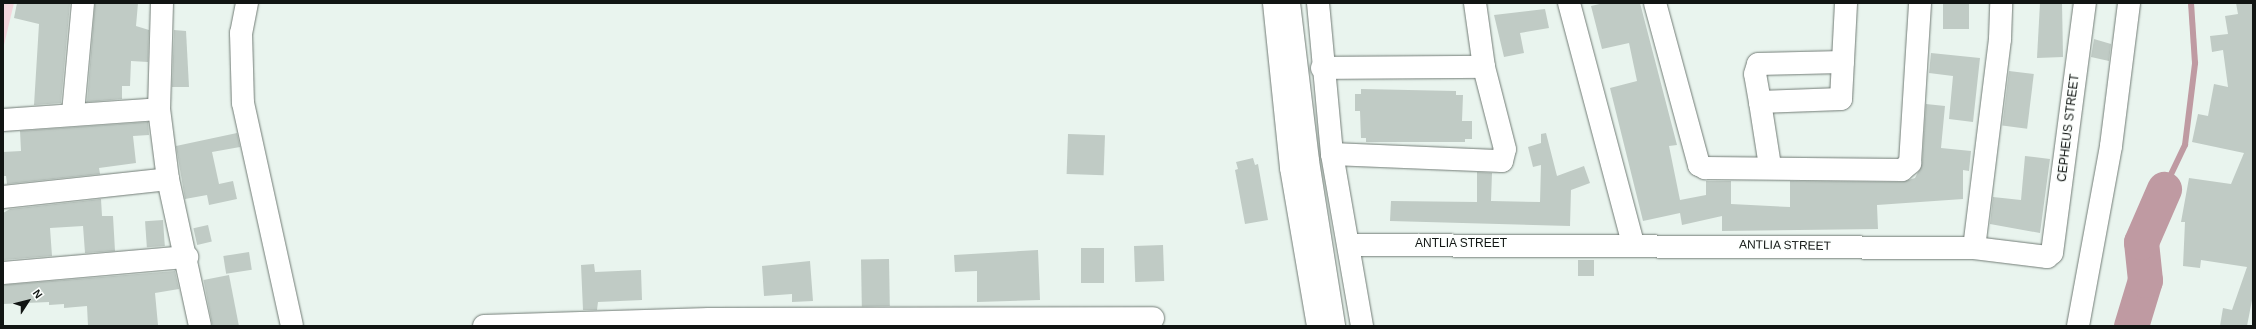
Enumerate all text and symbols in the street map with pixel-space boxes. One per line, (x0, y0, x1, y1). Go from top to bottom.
street label: CEPHEUS STREET (2055, 73, 2083, 183)
street label: ANTLIA STREET (1415, 237, 1507, 251)
street label: ANTLIA STREET (1739, 238, 1831, 254)
north arrow (8, 281, 48, 321)
text: N (31, 287, 45, 301)

